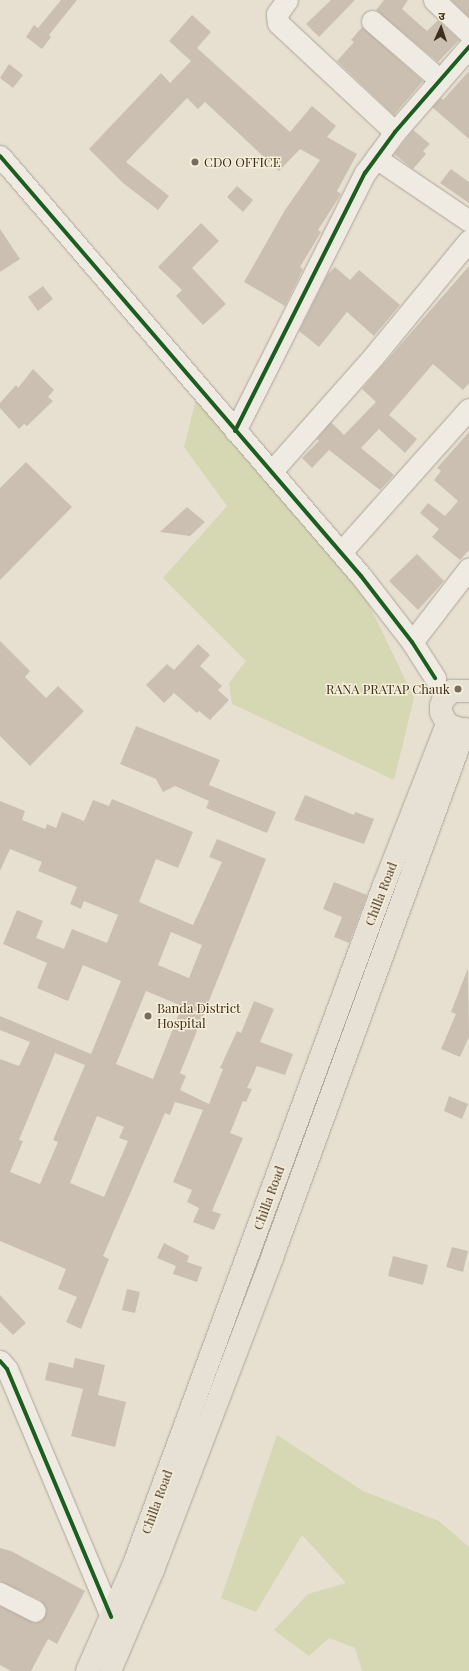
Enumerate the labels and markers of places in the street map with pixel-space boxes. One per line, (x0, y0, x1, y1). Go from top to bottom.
place label: CDO OFFICE (204, 154, 281, 170)
marker: CDO OFFICE (189, 156, 201, 168)
place label: RANA PRATAP Chauk (326, 681, 450, 697)
marker: RANA PRATAP Chauk (453, 684, 463, 694)
place label: Banda District Hospital (157, 1001, 241, 1032)
marker: Banda District Hospital (142, 1010, 154, 1022)

